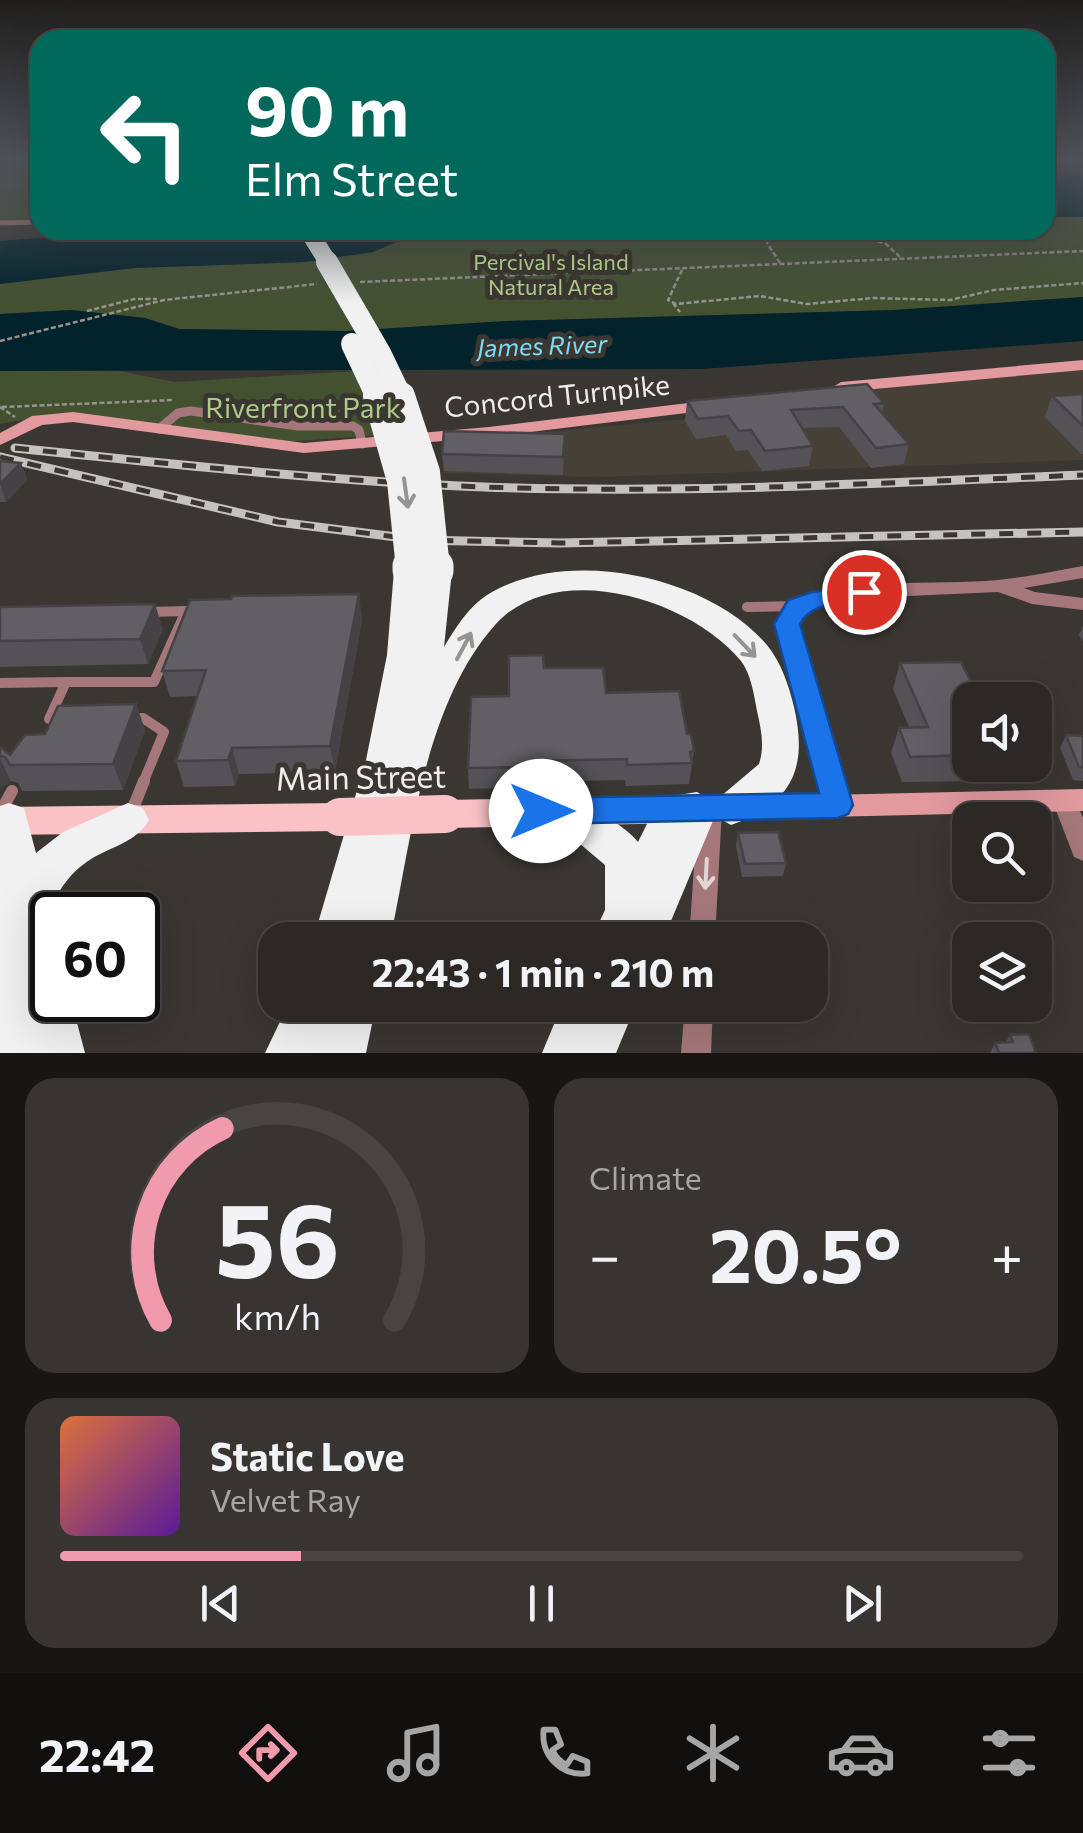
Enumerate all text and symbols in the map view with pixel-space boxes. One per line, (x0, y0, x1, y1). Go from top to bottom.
text: 90 m (245, 65, 409, 150)
icon: left (80, 70, 210, 200)
text: Elm Street (245, 150, 458, 205)
park label: Percival's Island Natural Area (473, 248, 629, 300)
water label: James River (474, 328, 609, 362)
street label: Concord Turnpike (443, 366, 671, 424)
park label: Riverfront Park (205, 390, 401, 424)
one-way arrow (397, 477, 415, 509)
pin (822, 550, 907, 635)
icon: arrive (837, 565, 892, 620)
one-way arrow (454, 631, 474, 661)
one-way arrow (733, 634, 757, 658)
map controls (952, 682, 1052, 1022)
button: sound (952, 682, 1052, 782)
street label: Main Street (276, 755, 446, 797)
position arrow (489, 759, 593, 863)
button: search (952, 802, 1052, 902)
one-way arrow (696, 857, 715, 890)
speed limit sign: 60 (30, 892, 160, 1022)
button: layers (952, 922, 1052, 1022)
text: 22:43 · 1 min · 210 m (372, 948, 714, 995)
text: Climate (589, 1157, 702, 1197)
text: 56 (215, 1172, 339, 1299)
text: 20.5° (709, 1207, 902, 1298)
text: − (589, 1220, 620, 1287)
text: + (991, 1220, 1023, 1287)
text: km/h (234, 1294, 320, 1337)
text: Static Love (210, 1432, 405, 1479)
text: Velvet Ray (210, 1479, 361, 1519)
icon: previous (193, 1576, 248, 1631)
icon: pause (514, 1576, 569, 1631)
icon: next (835, 1576, 890, 1631)
icon: directions (233, 1718, 303, 1788)
icon: music (381, 1718, 451, 1788)
icon: phone (529, 1718, 599, 1788)
icon: climate (678, 1718, 748, 1788)
icon: car (826, 1718, 896, 1788)
icon: filters (974, 1718, 1044, 1788)
text: 22:42 (39, 1726, 155, 1781)

